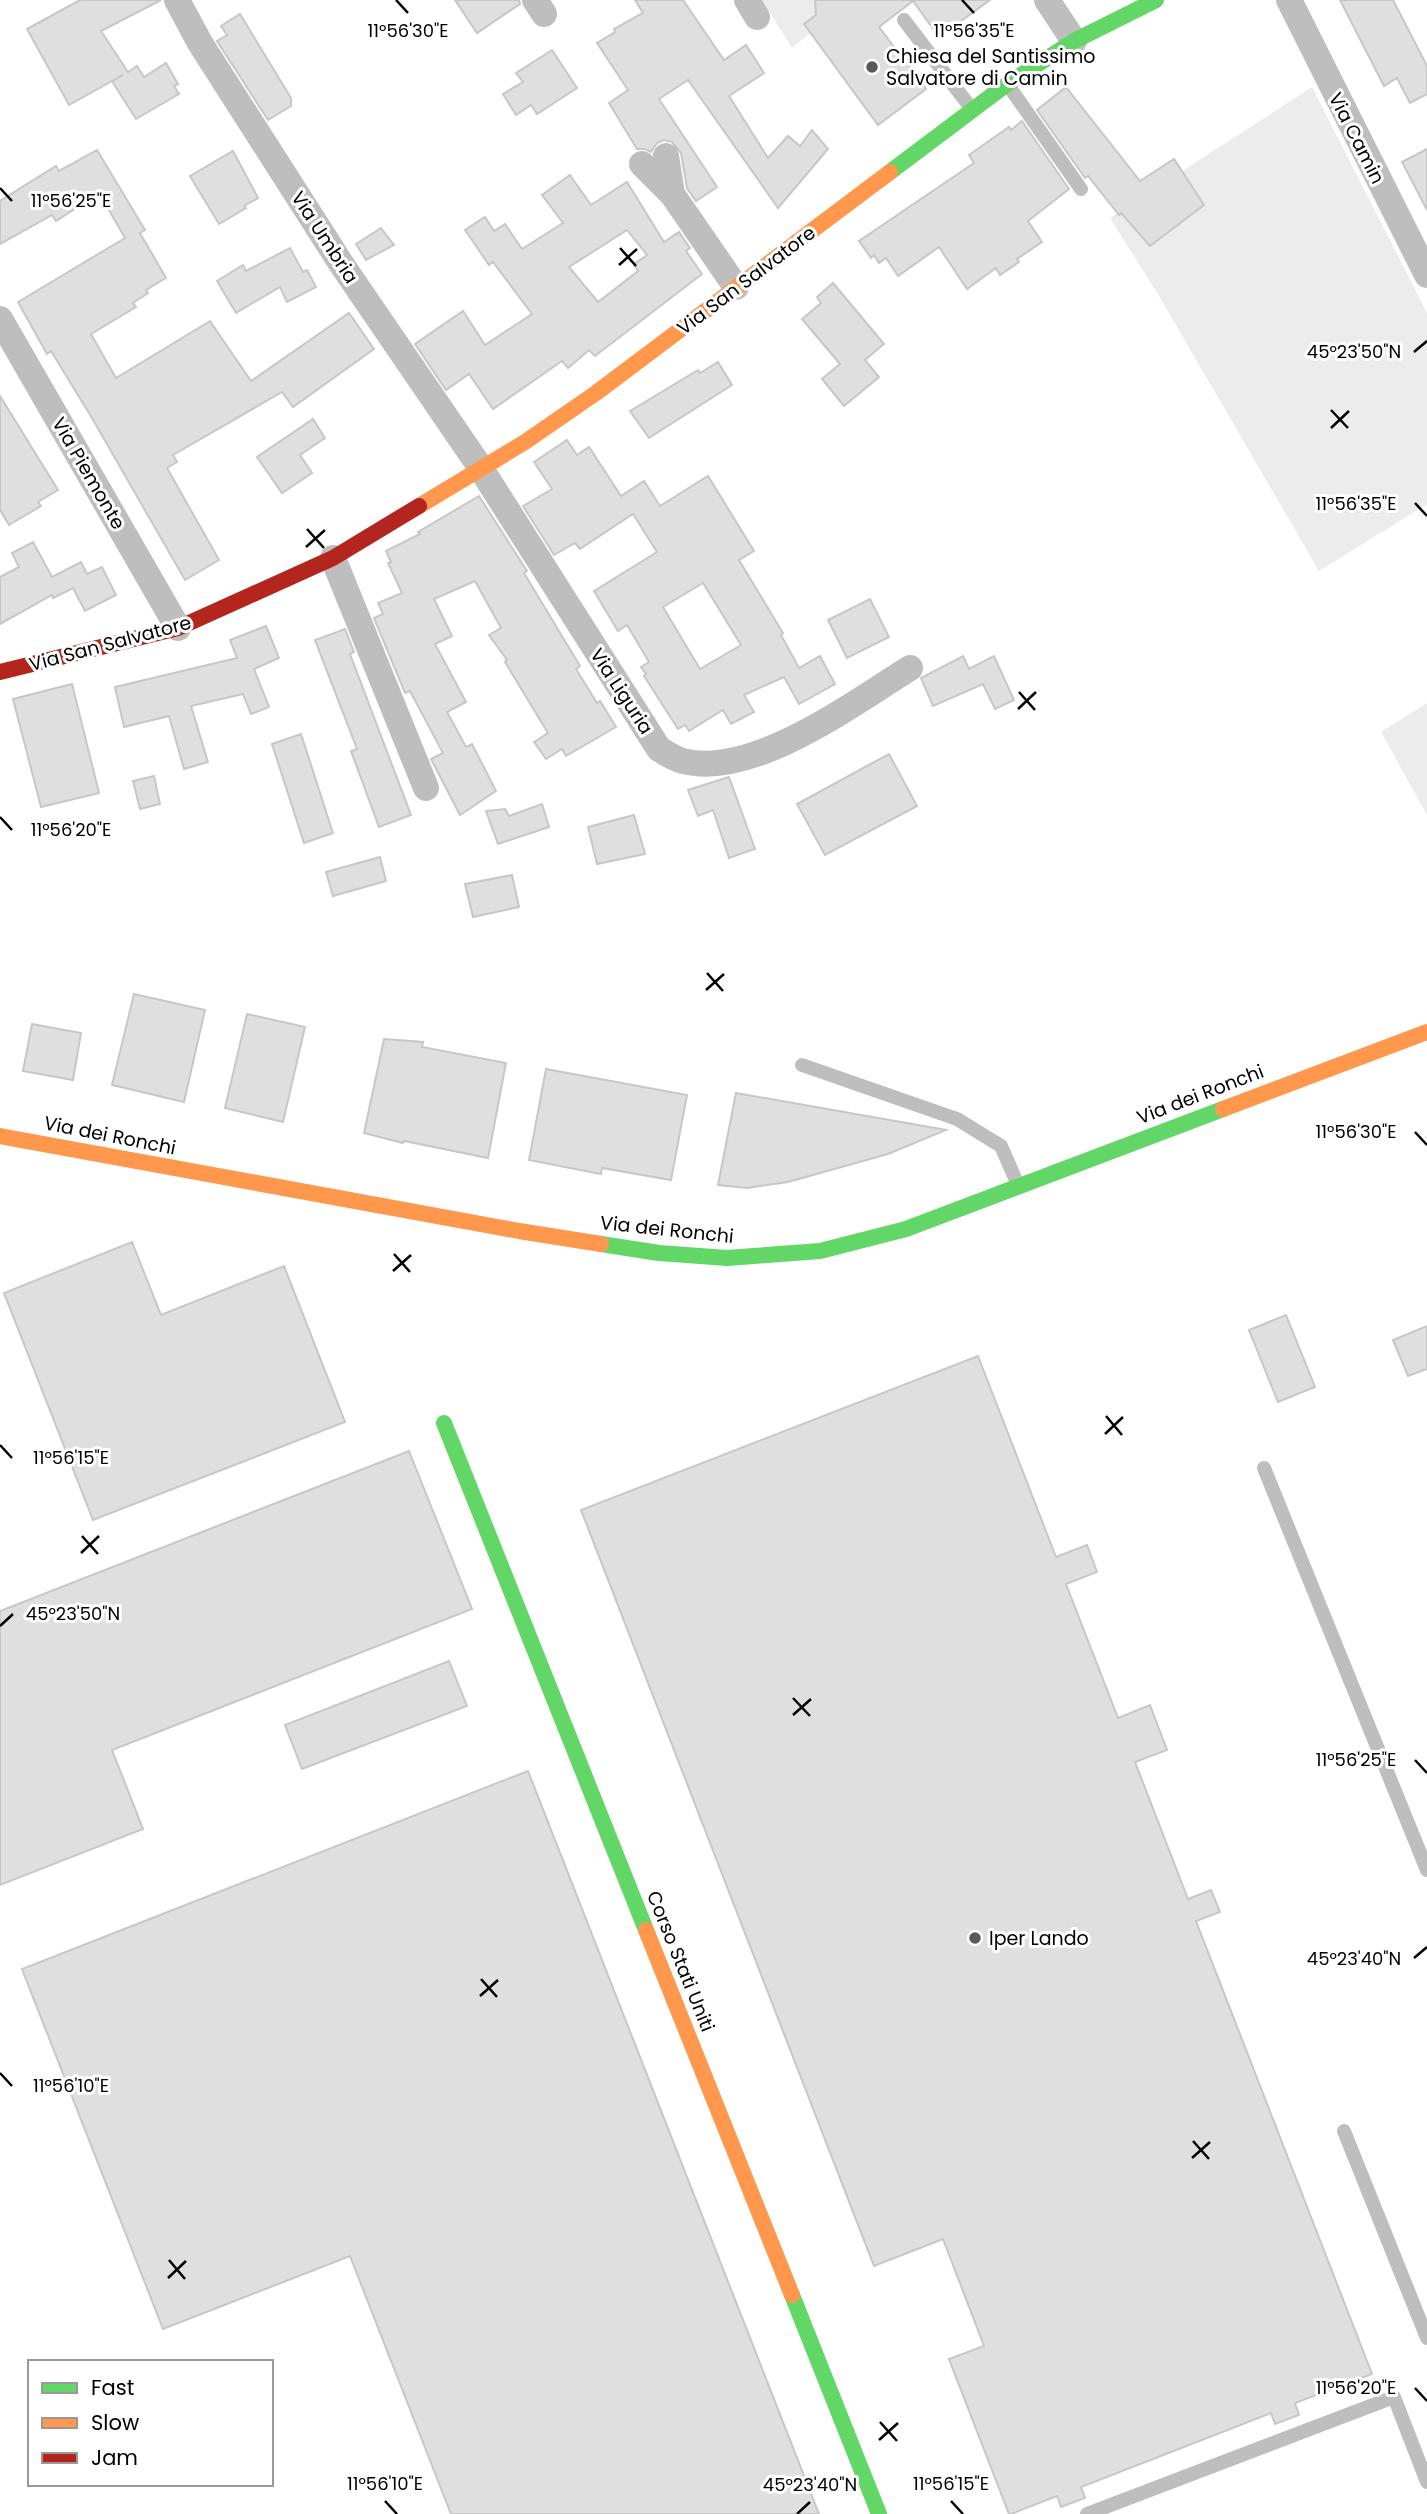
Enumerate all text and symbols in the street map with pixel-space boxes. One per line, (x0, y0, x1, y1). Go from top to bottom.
text: 11°56'30"E (368, 18, 448, 43)
text: 11°56'35"E (934, 18, 1014, 43)
place label: Chiesa del Santissimo Salvatore di Camin (886, 43, 1095, 92)
marker: Chiesa del Santissimo Salvatore di Camin (864, 59, 880, 75)
street label: Via Camin (1322, 88, 1391, 189)
street label: Via Umbria (285, 186, 365, 289)
text: 11°56'25"E (31, 188, 111, 213)
street label: Via San Salvatore (672, 219, 821, 341)
text: 45°23'50"N (1307, 339, 1401, 364)
street label: Via Piemonte (46, 412, 132, 534)
text: 11°56'35"E (1316, 491, 1396, 516)
street label: Via San Salvatore (26, 609, 194, 678)
street label: Via Liguria (584, 643, 660, 740)
text: 11°56'20"E (31, 817, 111, 842)
street label: Via dei Ronchi (1133, 1058, 1268, 1131)
street label: Via dei Ronchi (42, 1109, 178, 1162)
text: 11°56'30"E (1316, 1119, 1396, 1144)
street label: Via dei Ronchi (599, 1209, 735, 1250)
text: 11°56'15"E (33, 1445, 109, 1470)
text: 45°23'50"N (26, 1601, 120, 1626)
text: 11°56'25"E (1316, 1747, 1396, 1772)
street label: Corso Stati Uniti (640, 1887, 721, 2036)
place label: Iper Lando (989, 1925, 1089, 1952)
marker: Iper Lando (967, 1930, 983, 1946)
text: 45°23'40"N (1307, 1946, 1401, 1971)
text: 11°56'10"E (33, 2073, 109, 2098)
legend (28, 2360, 273, 2486)
text: Fast (91, 2373, 134, 2402)
text: 11°56'20"E (1316, 2375, 1396, 2400)
text: Slow (91, 2408, 139, 2437)
text: Jam (91, 2443, 138, 2472)
text: 11°56'10"E (347, 2471, 423, 2496)
text: 11°56'15"E (913, 2471, 989, 2496)
text: 45°23'40"N (763, 2472, 857, 2497)

